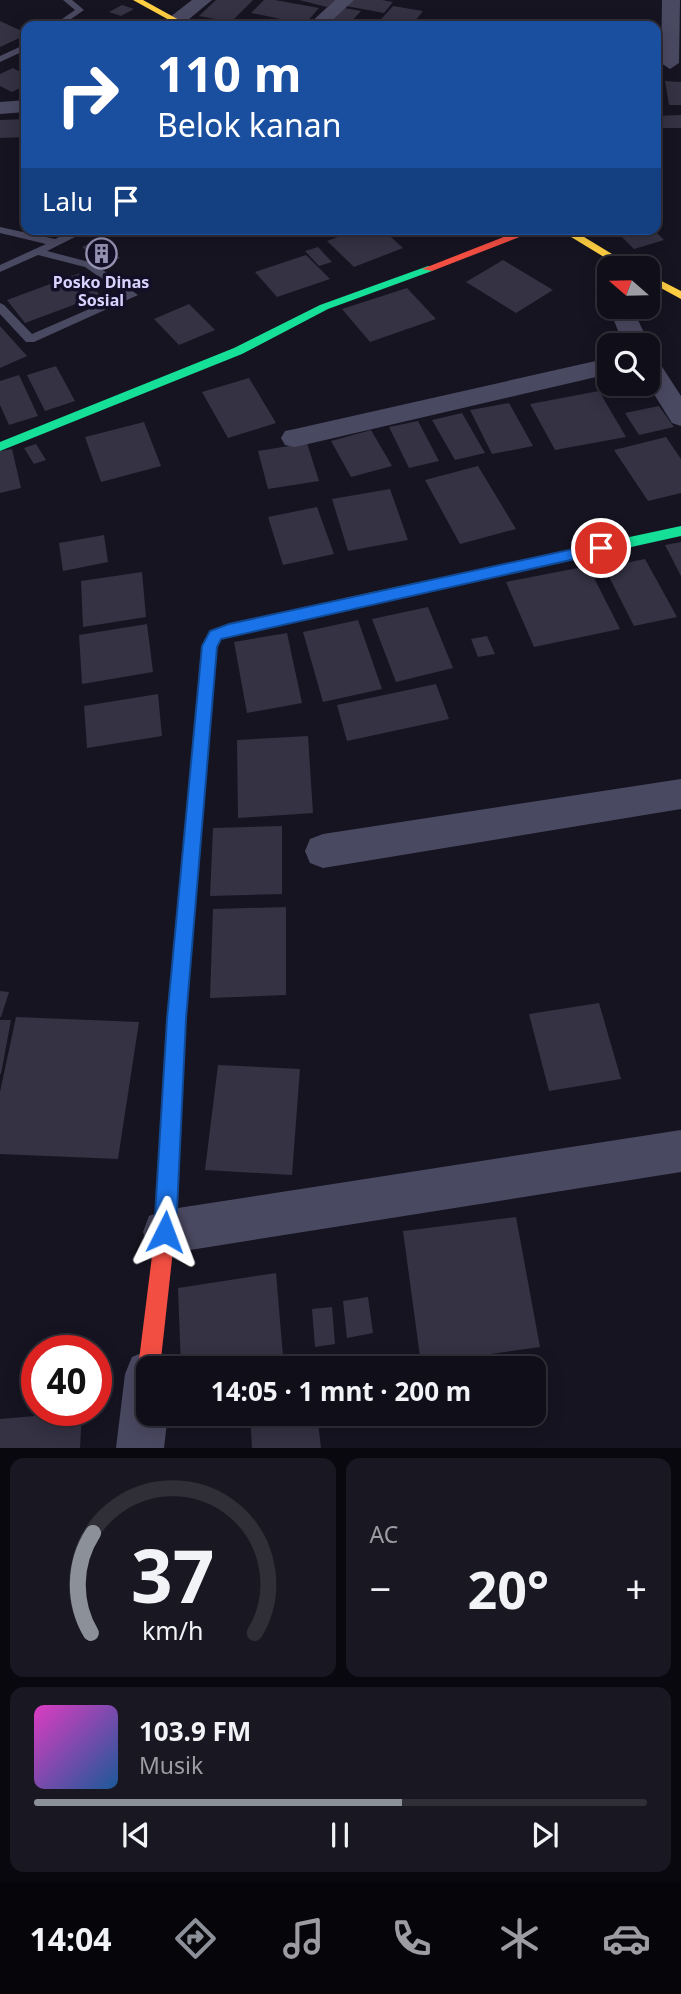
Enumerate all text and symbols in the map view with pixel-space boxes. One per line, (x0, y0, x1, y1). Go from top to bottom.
text: 110 m (157, 40, 302, 106)
icon: right (42, 49, 133, 140)
text: Belok kanan (157, 103, 341, 146)
icon: arrive (107, 182, 145, 220)
text: Lalu (42, 183, 93, 219)
building icon: Posko Dinas Sosial (84, 236, 118, 270)
north arrow (597, 256, 660, 318)
map controls (597, 256, 660, 396)
place label: Posko Dinas Sosial (53, 271, 149, 311)
button: search (597, 333, 660, 396)
pin (571, 518, 631, 578)
icon: arrive (582, 529, 620, 567)
position arrow (128, 1195, 202, 1269)
speed limit sign: 40 (21, 1335, 112, 1426)
text: 14:05 · 1 mnt · 200 m (211, 1373, 471, 1409)
text: AC (370, 1518, 398, 1550)
text: 37 (131, 1526, 214, 1625)
text: 20° (467, 1553, 549, 1624)
text: − (370, 1562, 391, 1614)
text: + (625, 1562, 647, 1614)
text: km/h (142, 1613, 204, 1647)
text: 103.9 FM (139, 1713, 251, 1749)
text: Musik (139, 1749, 203, 1781)
icon: previous (117, 1816, 155, 1854)
icon: pause (321, 1816, 359, 1854)
icon: next (526, 1816, 564, 1854)
icon: directions (171, 1914, 220, 1963)
icon: music (279, 1914, 328, 1963)
icon: phone (387, 1914, 436, 1963)
icon: climate (495, 1914, 544, 1963)
icon: car (602, 1914, 651, 1963)
text: 14:04 (29, 1917, 112, 1960)

